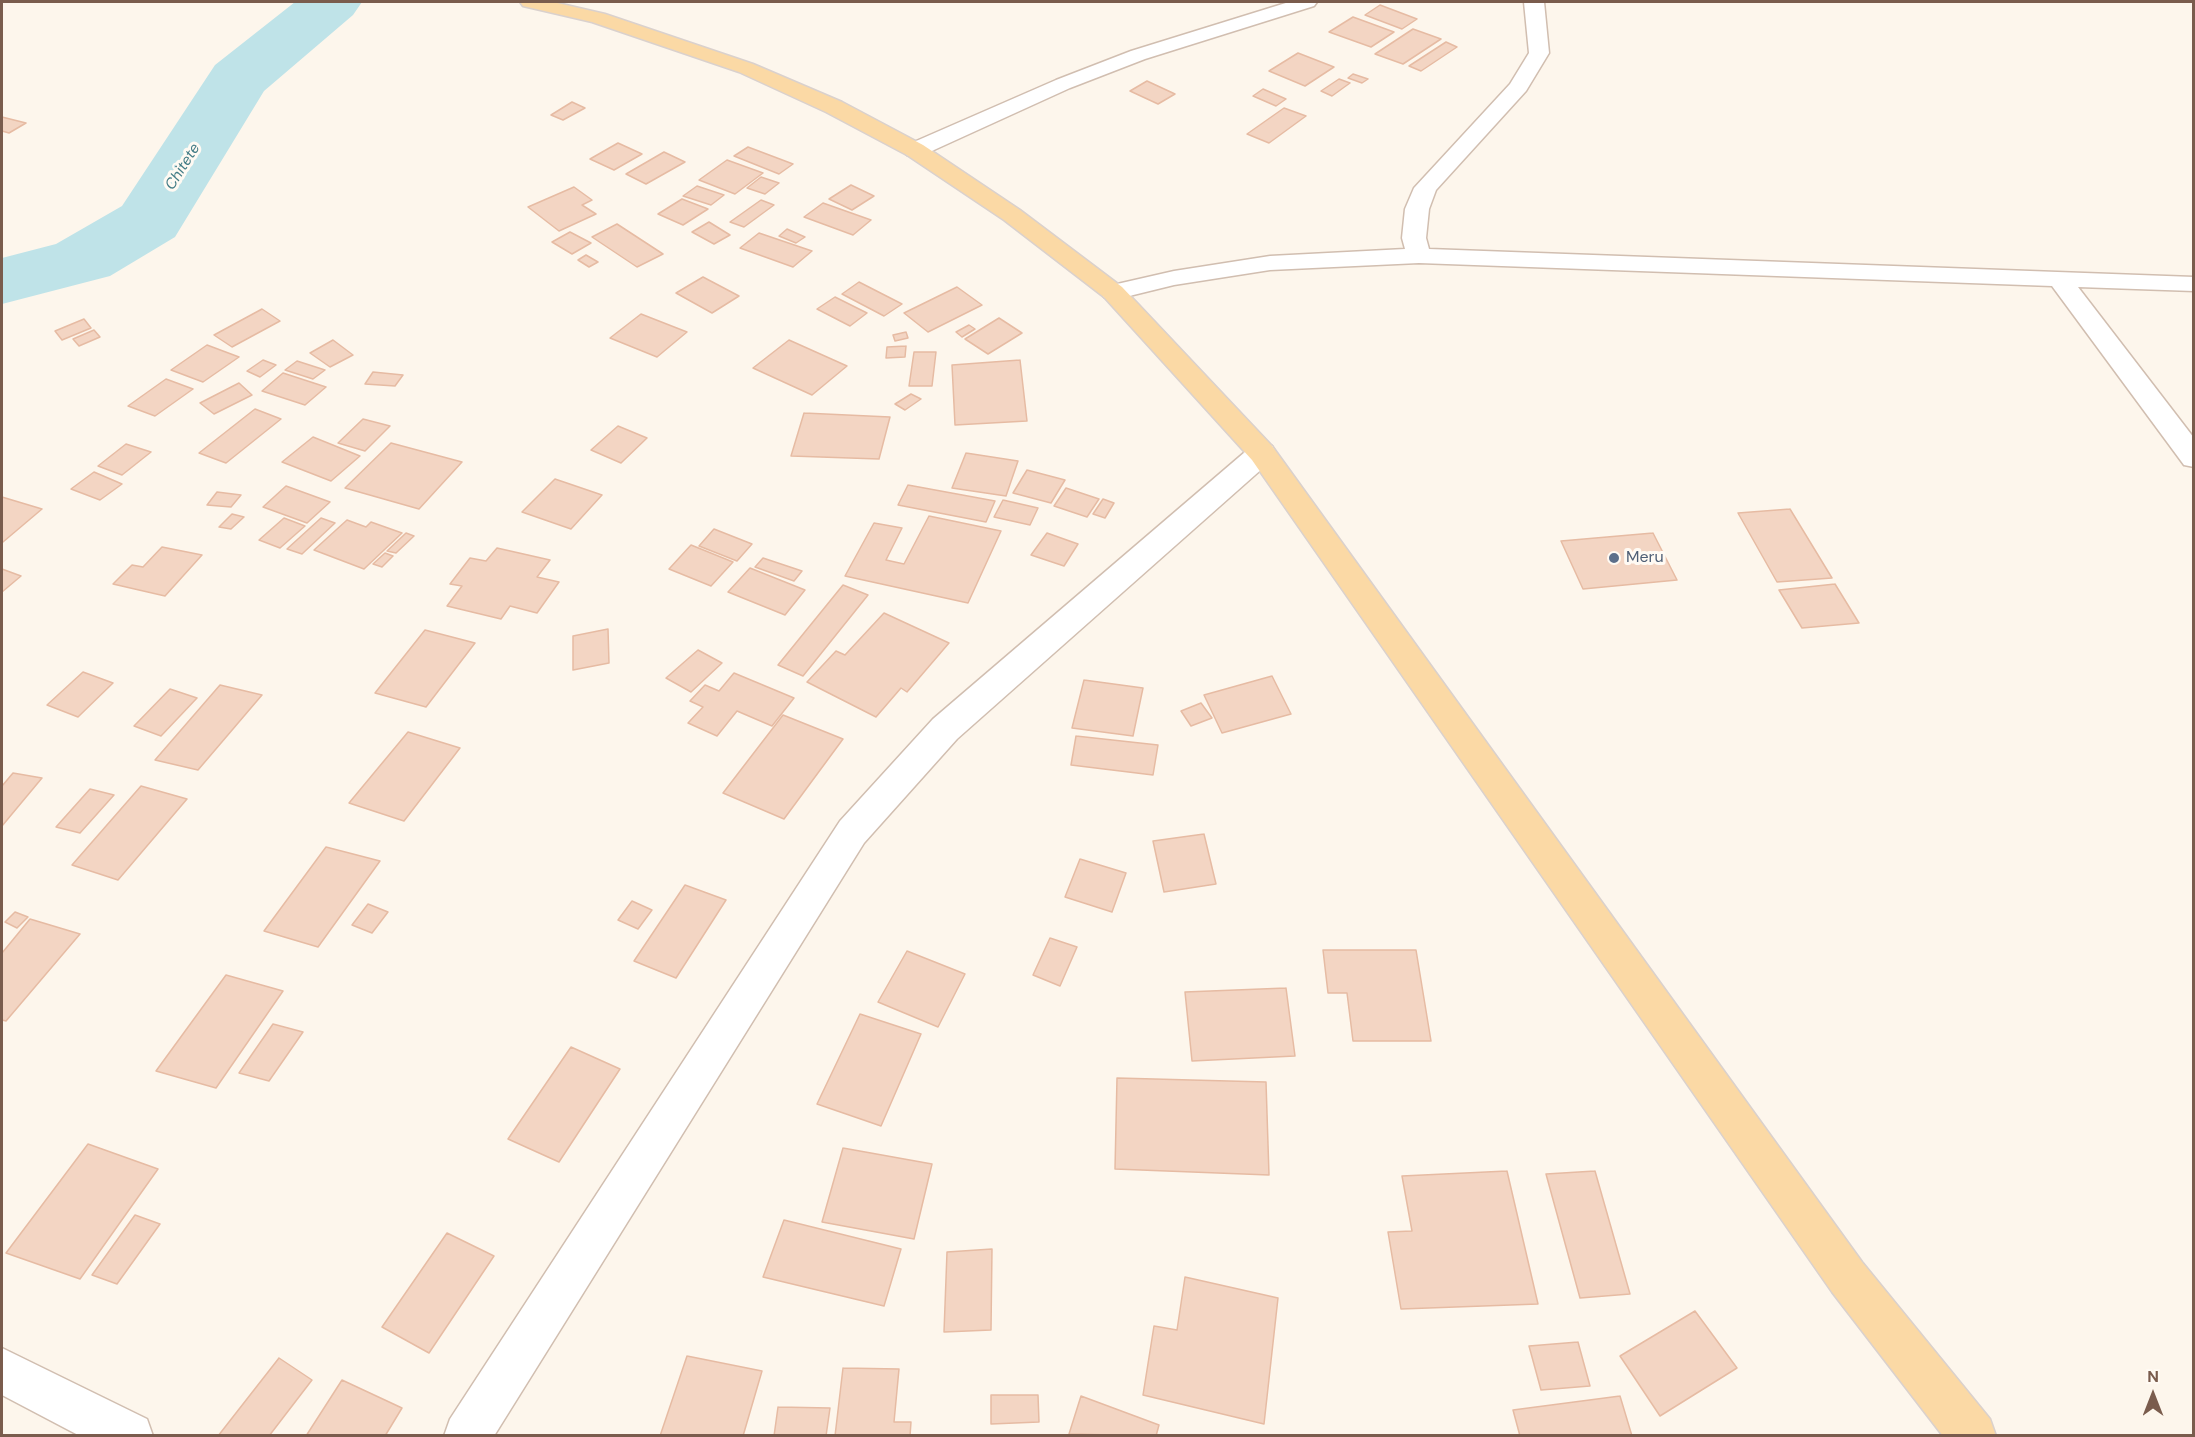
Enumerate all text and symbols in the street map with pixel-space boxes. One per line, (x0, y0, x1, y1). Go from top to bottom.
water label: Chitete (162, 140, 204, 194)
place label: Meru (1626, 548, 1664, 568)
marker: Meru (1607, 551, 1621, 565)
north arrow (2123, 1365, 2183, 1425)
text: N (2147, 1366, 2159, 1387)

